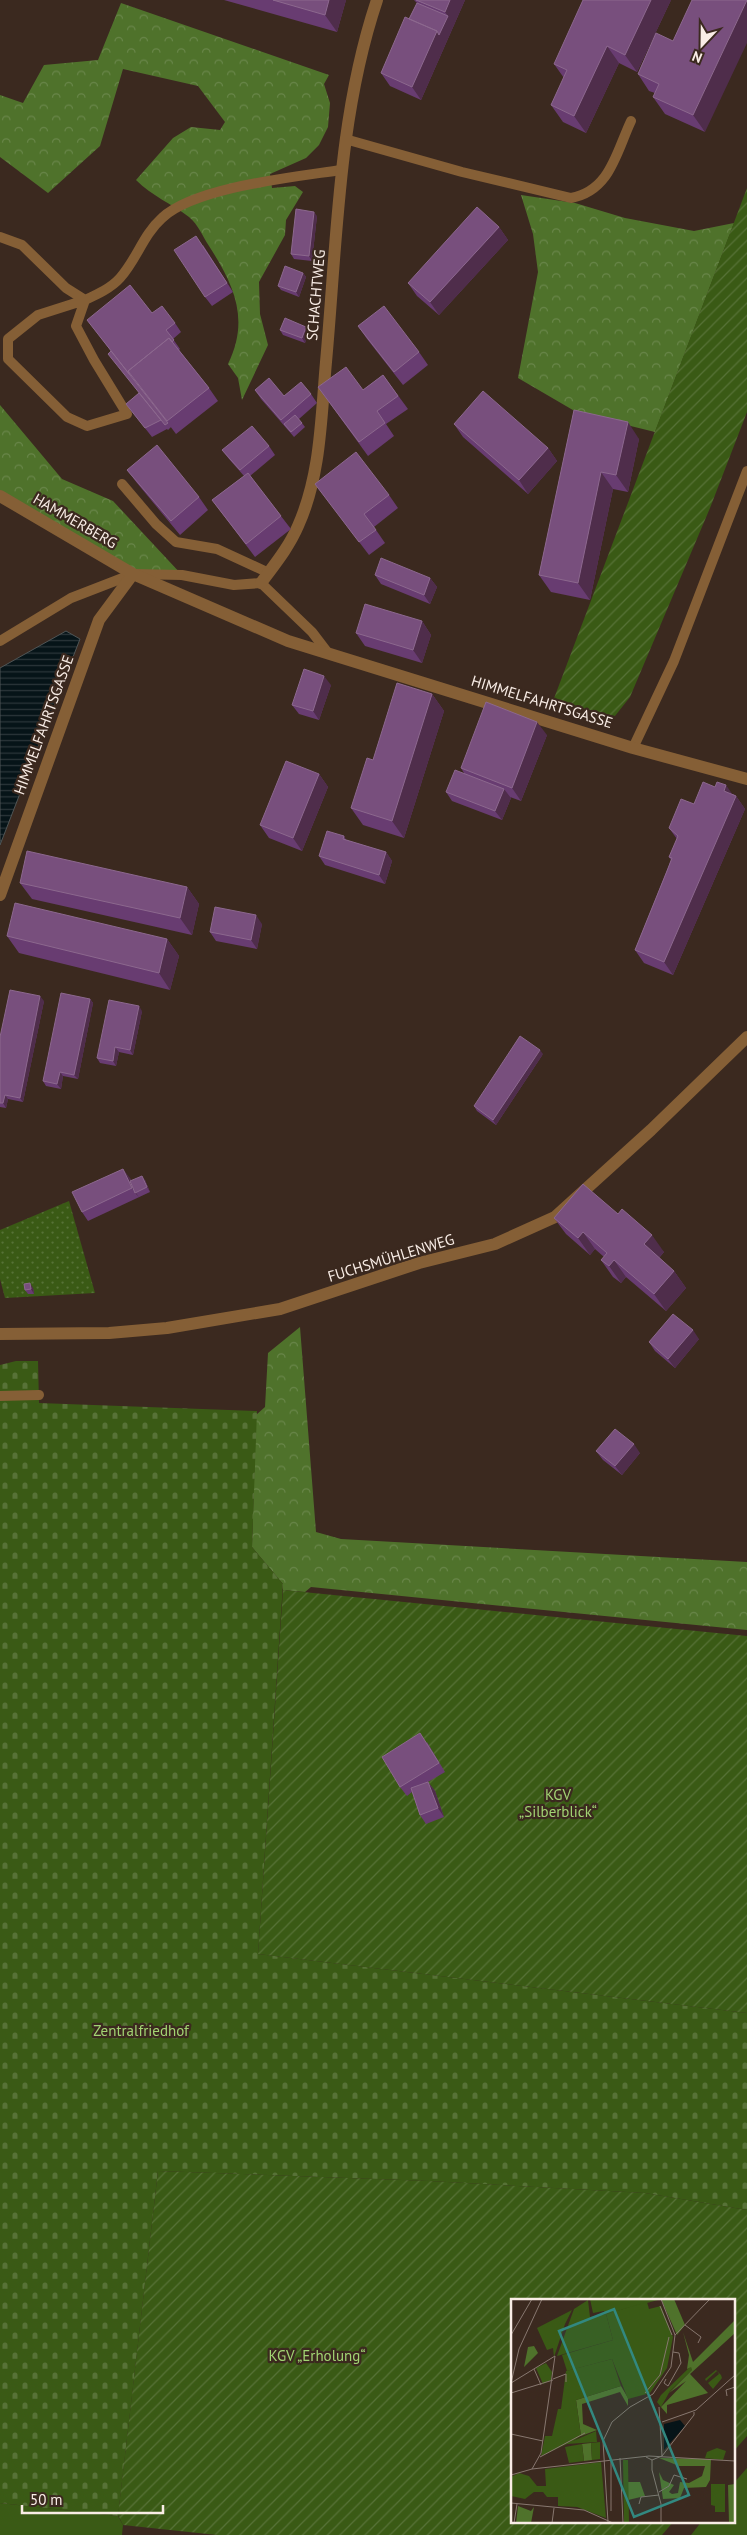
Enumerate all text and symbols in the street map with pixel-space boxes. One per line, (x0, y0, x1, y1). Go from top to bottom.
north arrow (677, 20, 727, 70)
text: N (689, 47, 705, 67)
street label: SCHACHTWEG (302, 248, 329, 341)
street label: HAMMERBERG (30, 489, 121, 552)
street label: HIMMELFAHRTSGASSE (9, 653, 78, 797)
street label: HIMMELFAHRTSGASSE (469, 671, 615, 732)
street label: FUCHSMÜHLENWEG (325, 1229, 456, 1286)
park label: KGV „Silberblick“ (519, 1785, 597, 1821)
park label: Zentralfriedhof (93, 2021, 190, 2040)
inset map (511, 2299, 734, 2522)
park label: KGV „Erholung“ (269, 2346, 365, 2365)
scale bar (22, 2482, 164, 2514)
text: 50 m (30, 2490, 63, 2509)

